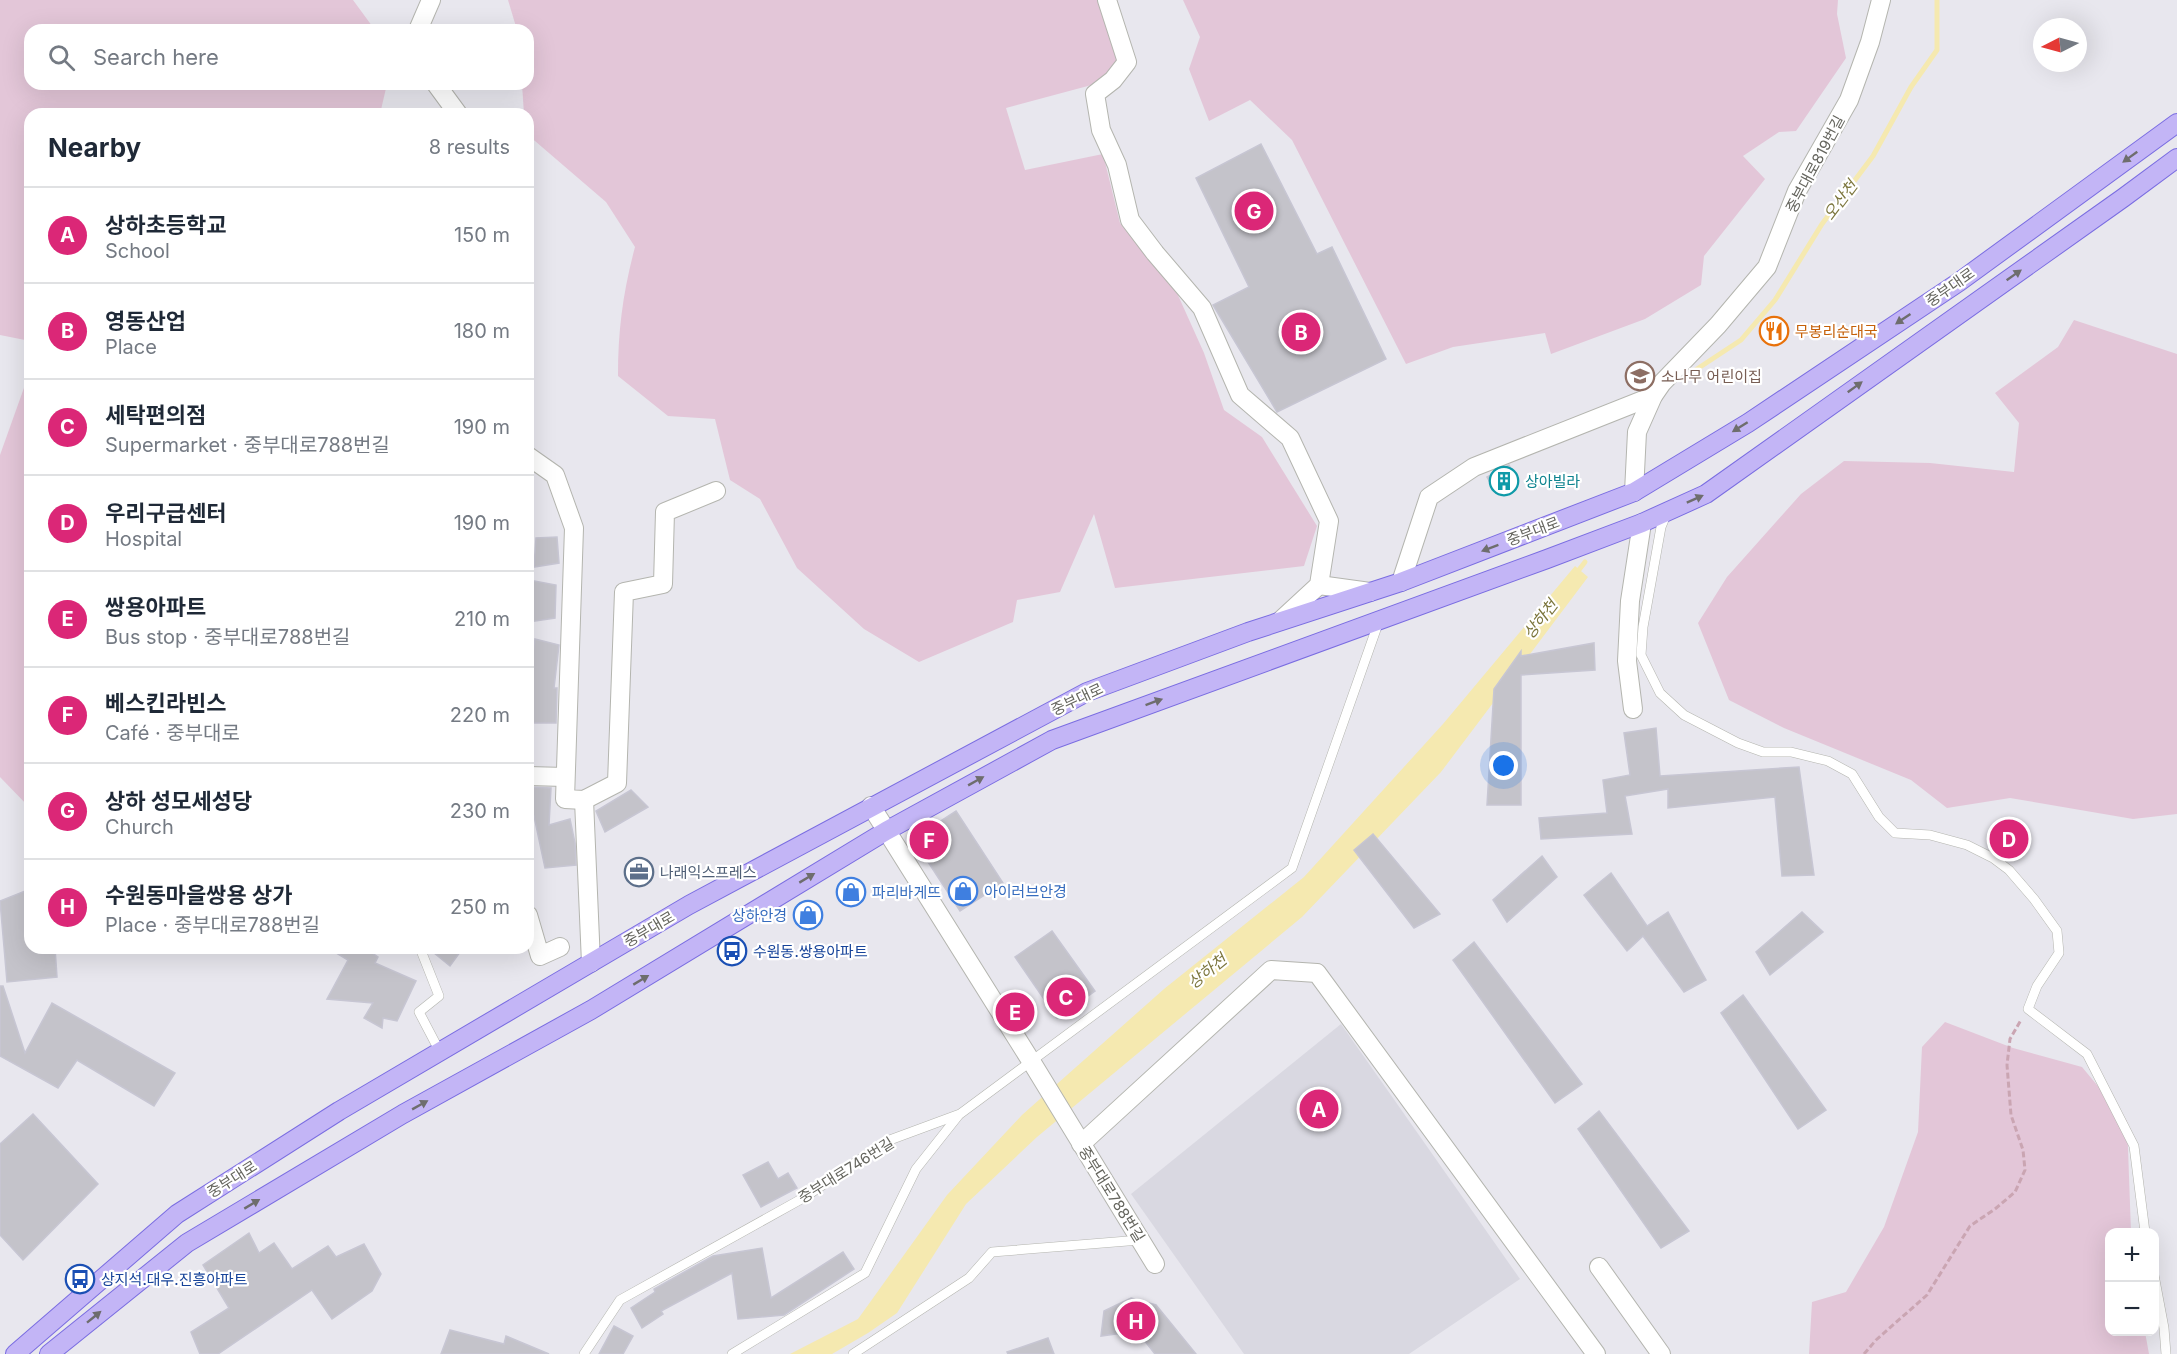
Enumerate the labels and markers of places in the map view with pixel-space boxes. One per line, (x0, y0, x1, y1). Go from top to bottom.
pin: G (1234, 188, 1274, 234)
pin: B (1282, 310, 1320, 354)
restaurant icon: 무봉리순대국 (1758, 315, 1790, 347)
place label: 무봉리순대국 (1795, 322, 1878, 341)
school or university icon: 소나무 어린이집 (1624, 360, 1656, 392)
place label: 소나무 어린이집 (1661, 367, 1762, 386)
building icon: 상아빌라 (1488, 465, 1520, 497)
place label: 상아빌라 (1525, 472, 1580, 491)
pin: D (1990, 816, 2028, 862)
pin: F (910, 818, 948, 862)
office icon: 나래익스프레스 (623, 856, 655, 888)
place label: 나래익스프레스 (660, 863, 757, 882)
shop icon: 아이러브안경 (947, 875, 979, 907)
shop icon: 파리바게뜨 (835, 876, 867, 908)
place label: 아이러브안경 (984, 882, 1067, 901)
place label: 파리바게뜨 (872, 883, 941, 902)
shop icon: 상하안경 (792, 899, 824, 931)
place label: 상하안경 (732, 906, 787, 925)
bus stop icon: 수원동.쌍용아파트 (716, 935, 748, 967)
place label: 수원동.쌍용아파트 (753, 942, 868, 961)
pin: C (1046, 974, 1086, 1020)
pin: E (996, 990, 1034, 1034)
pin: A (1300, 1086, 1338, 1132)
bus stop icon: 상지석.대우.진흥아파트 (64, 1263, 96, 1295)
place label: 상지석.대우.진흥아파트 (101, 1270, 248, 1289)
pin: H (1116, 1298, 1156, 1344)

